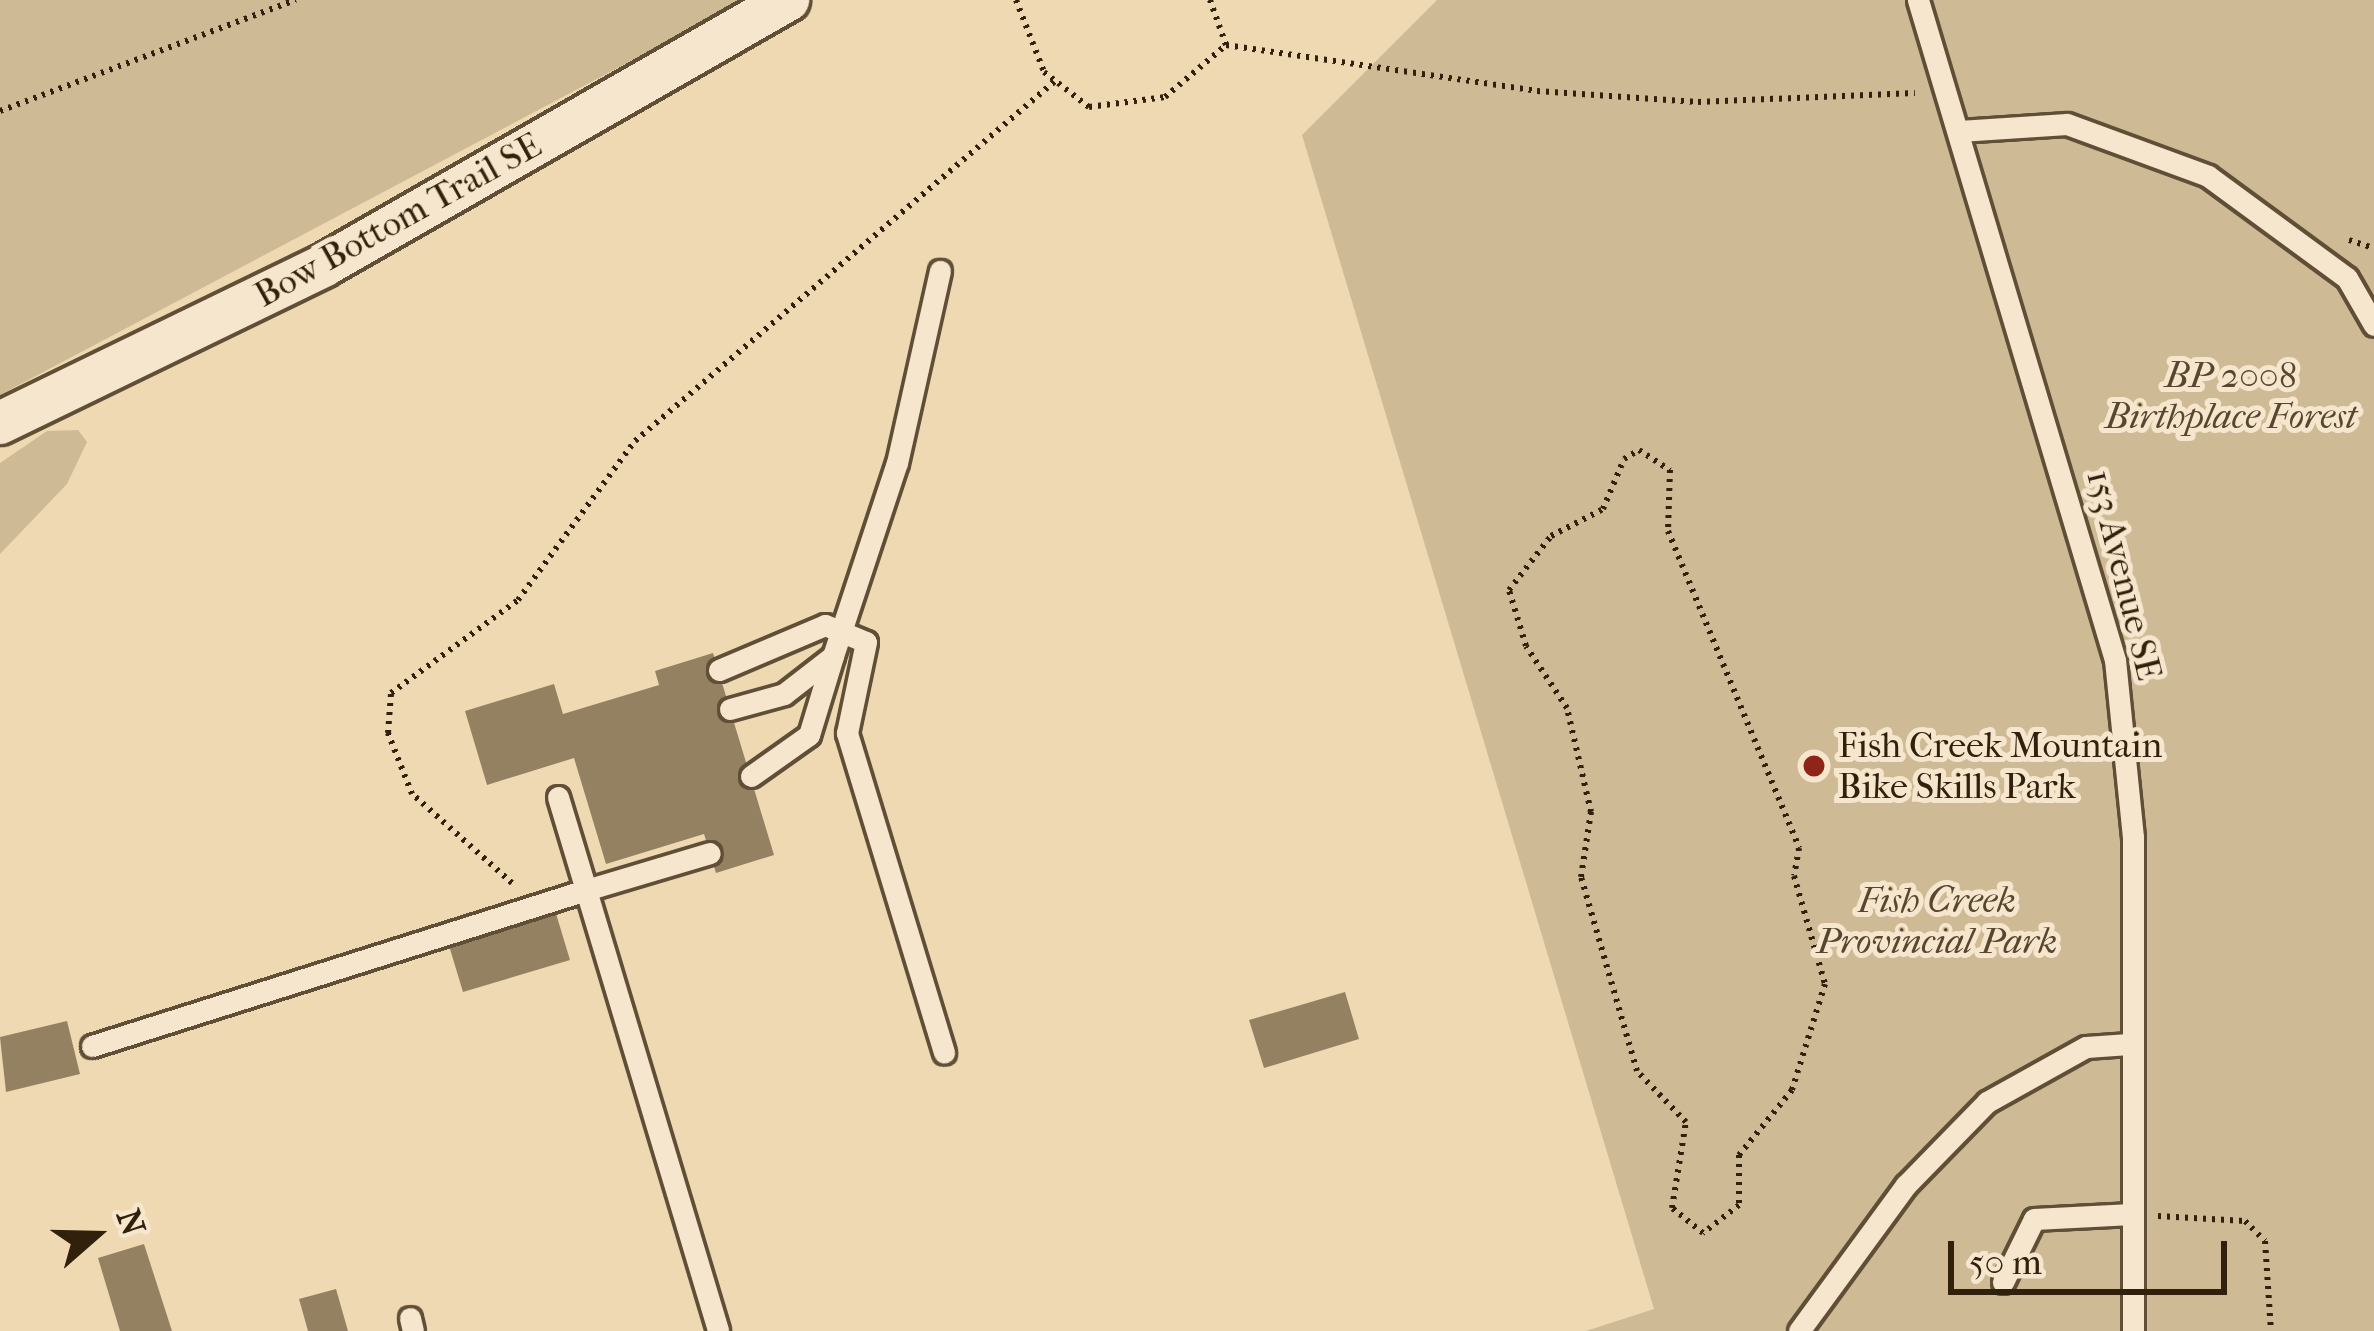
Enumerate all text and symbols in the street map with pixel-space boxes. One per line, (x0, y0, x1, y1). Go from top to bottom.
street label: Bow Bottom Trail SE (247, 123, 549, 317)
park label: BP 2008 Birthplace Forest (2105, 353, 2357, 438)
street label: 153 Avenue SE (2077, 465, 2171, 685)
place label: Fish Creek Mountain Bike Skills Park (1838, 723, 2162, 808)
marker: Fish Creek Mountain Bike Skills Park (1801, 753, 1827, 779)
park label: Fish Creek Provincial Park (1817, 878, 2057, 963)
north arrow (36, 1175, 156, 1295)
text: N (108, 1204, 153, 1241)
scale bar (1954, 1217, 2233, 1291)
text: 50 m (1969, 1241, 2042, 1283)

